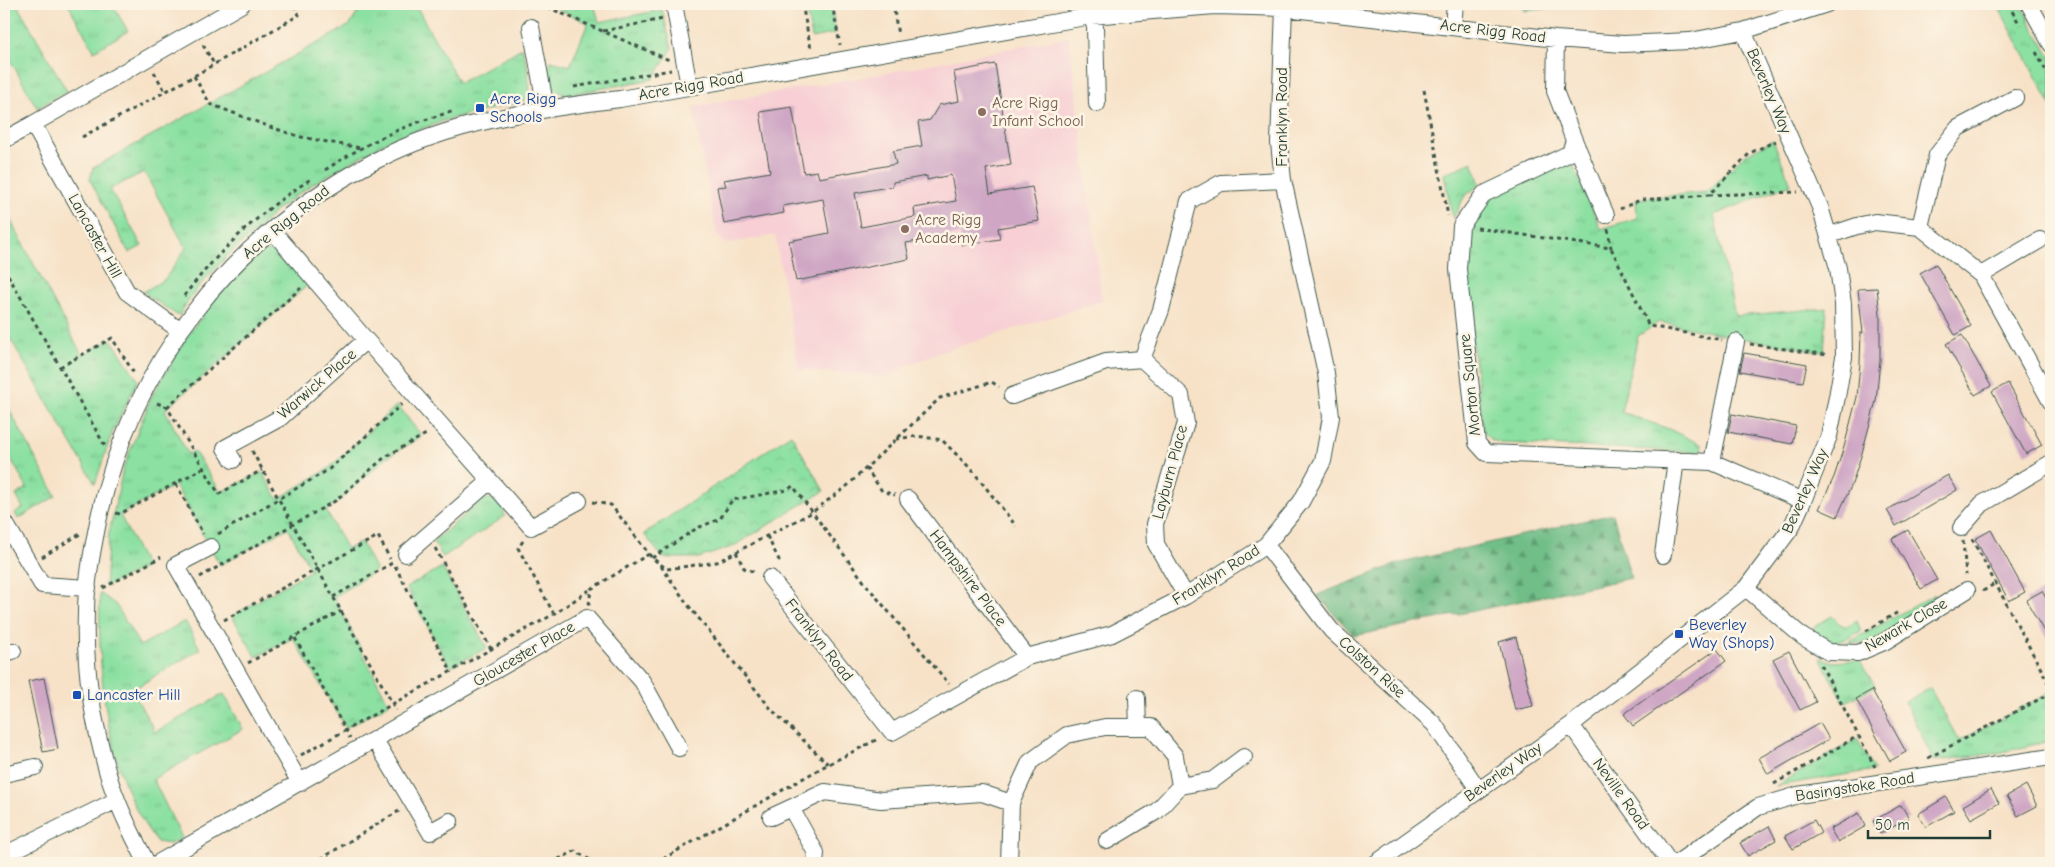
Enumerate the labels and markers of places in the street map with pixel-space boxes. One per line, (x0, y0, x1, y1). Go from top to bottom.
place label: Acre Rigg Schools (490, 90, 557, 126)
place label: Acre Rigg Infant School (992, 94, 1084, 130)
marker: Acre Rigg Schools (474, 102, 486, 114)
marker: Acre Rigg Infant School (976, 106, 988, 118)
place label: Acre Rigg Academy (915, 211, 982, 247)
marker: Acre Rigg Academy (899, 223, 911, 235)
place label: Beverley Way (Shops) (1689, 616, 1775, 652)
marker: Beverley Way (Shops) (1673, 628, 1685, 640)
place label: Lancaster Hill (87, 686, 181, 704)
marker: Lancaster Hill (71, 689, 83, 701)

